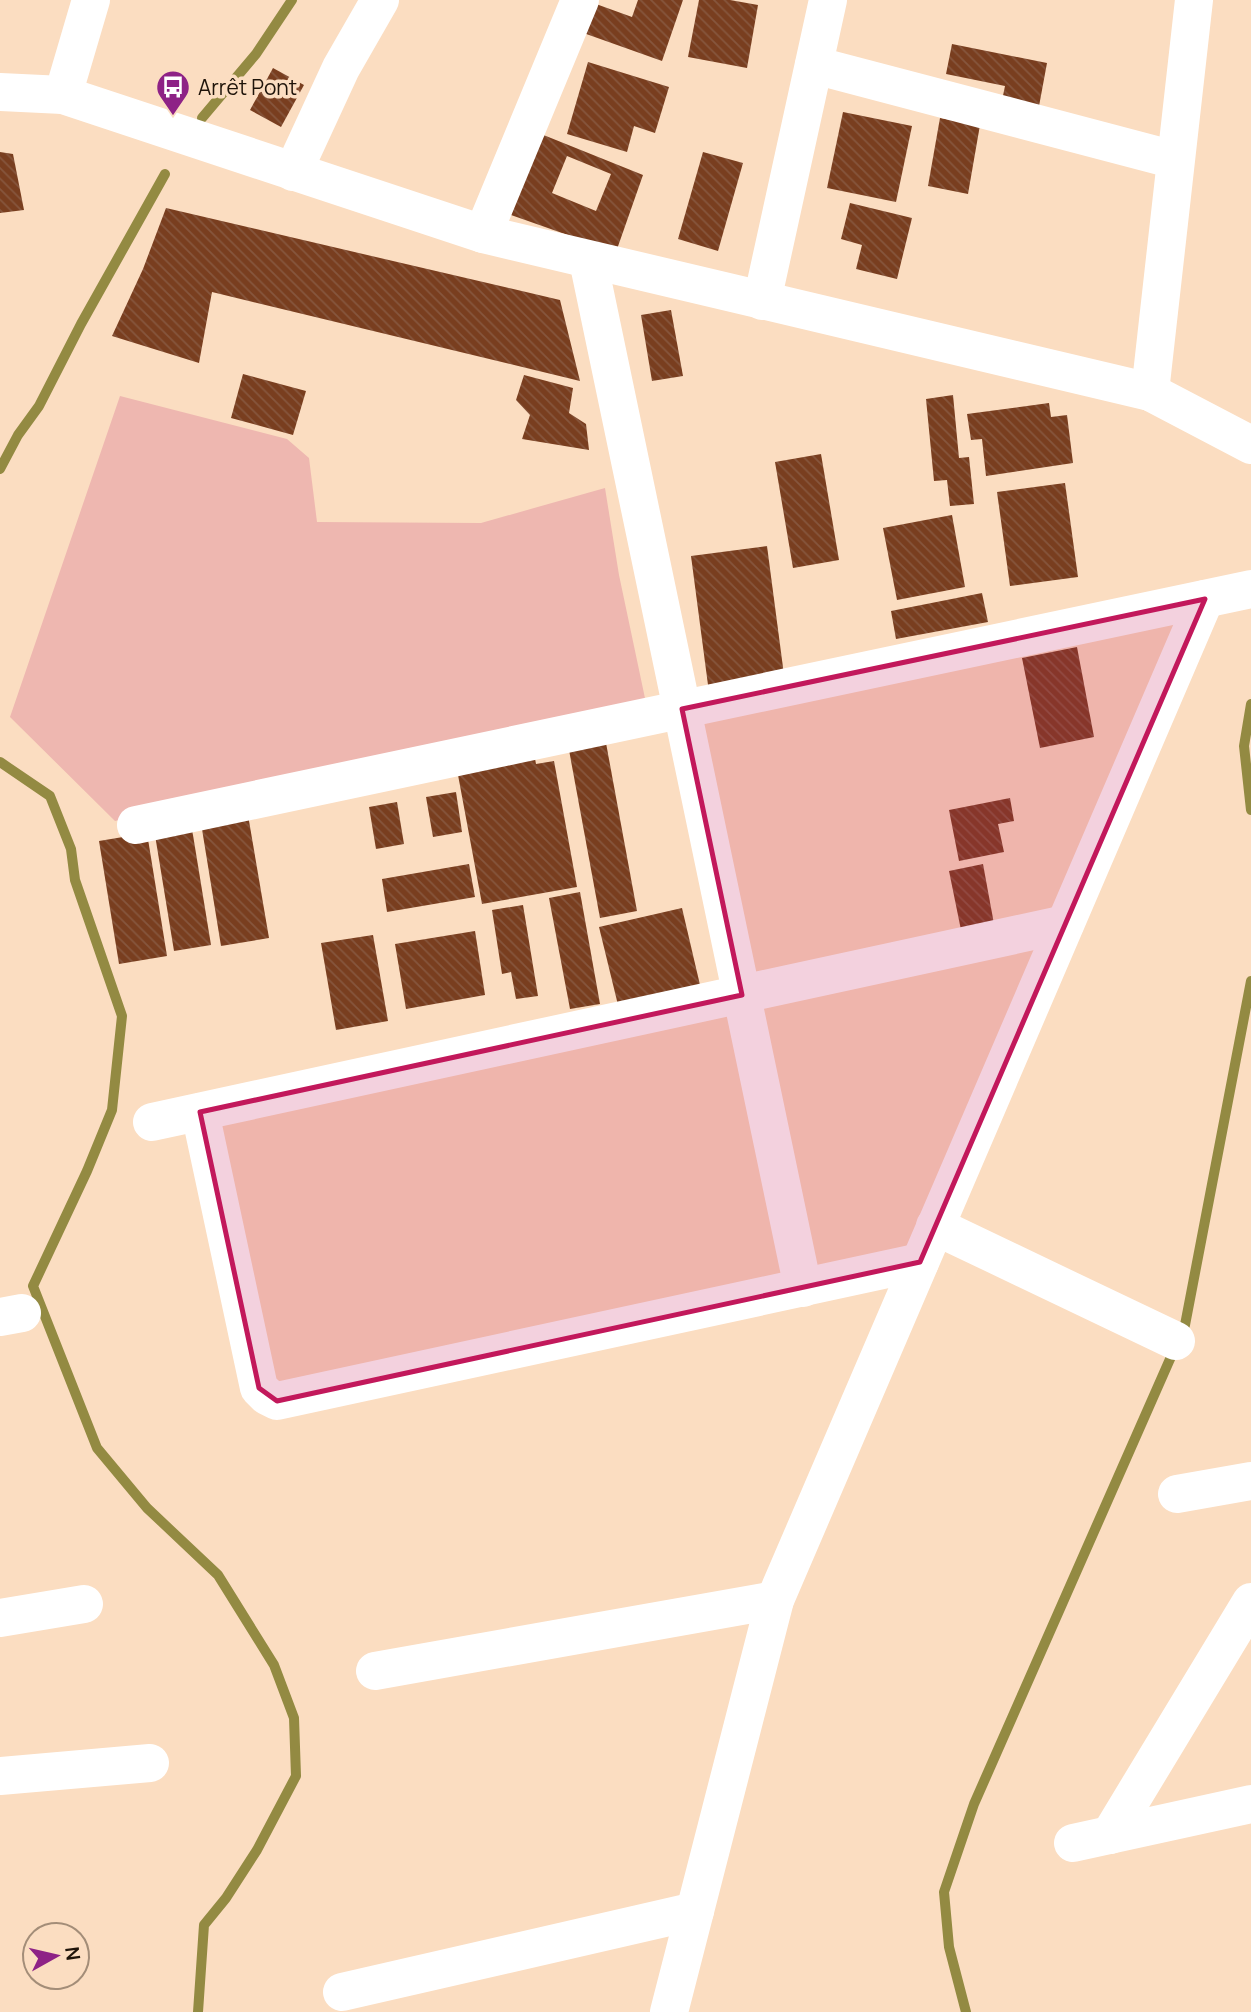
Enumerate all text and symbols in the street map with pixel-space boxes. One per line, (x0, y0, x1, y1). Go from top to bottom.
bus stop icon: Arrêt Pont (154, 68, 192, 117)
place label: Arrêt Pont (198, 73, 297, 101)
north arrow (21, 1921, 91, 1991)
text: N (59, 1945, 87, 1962)

